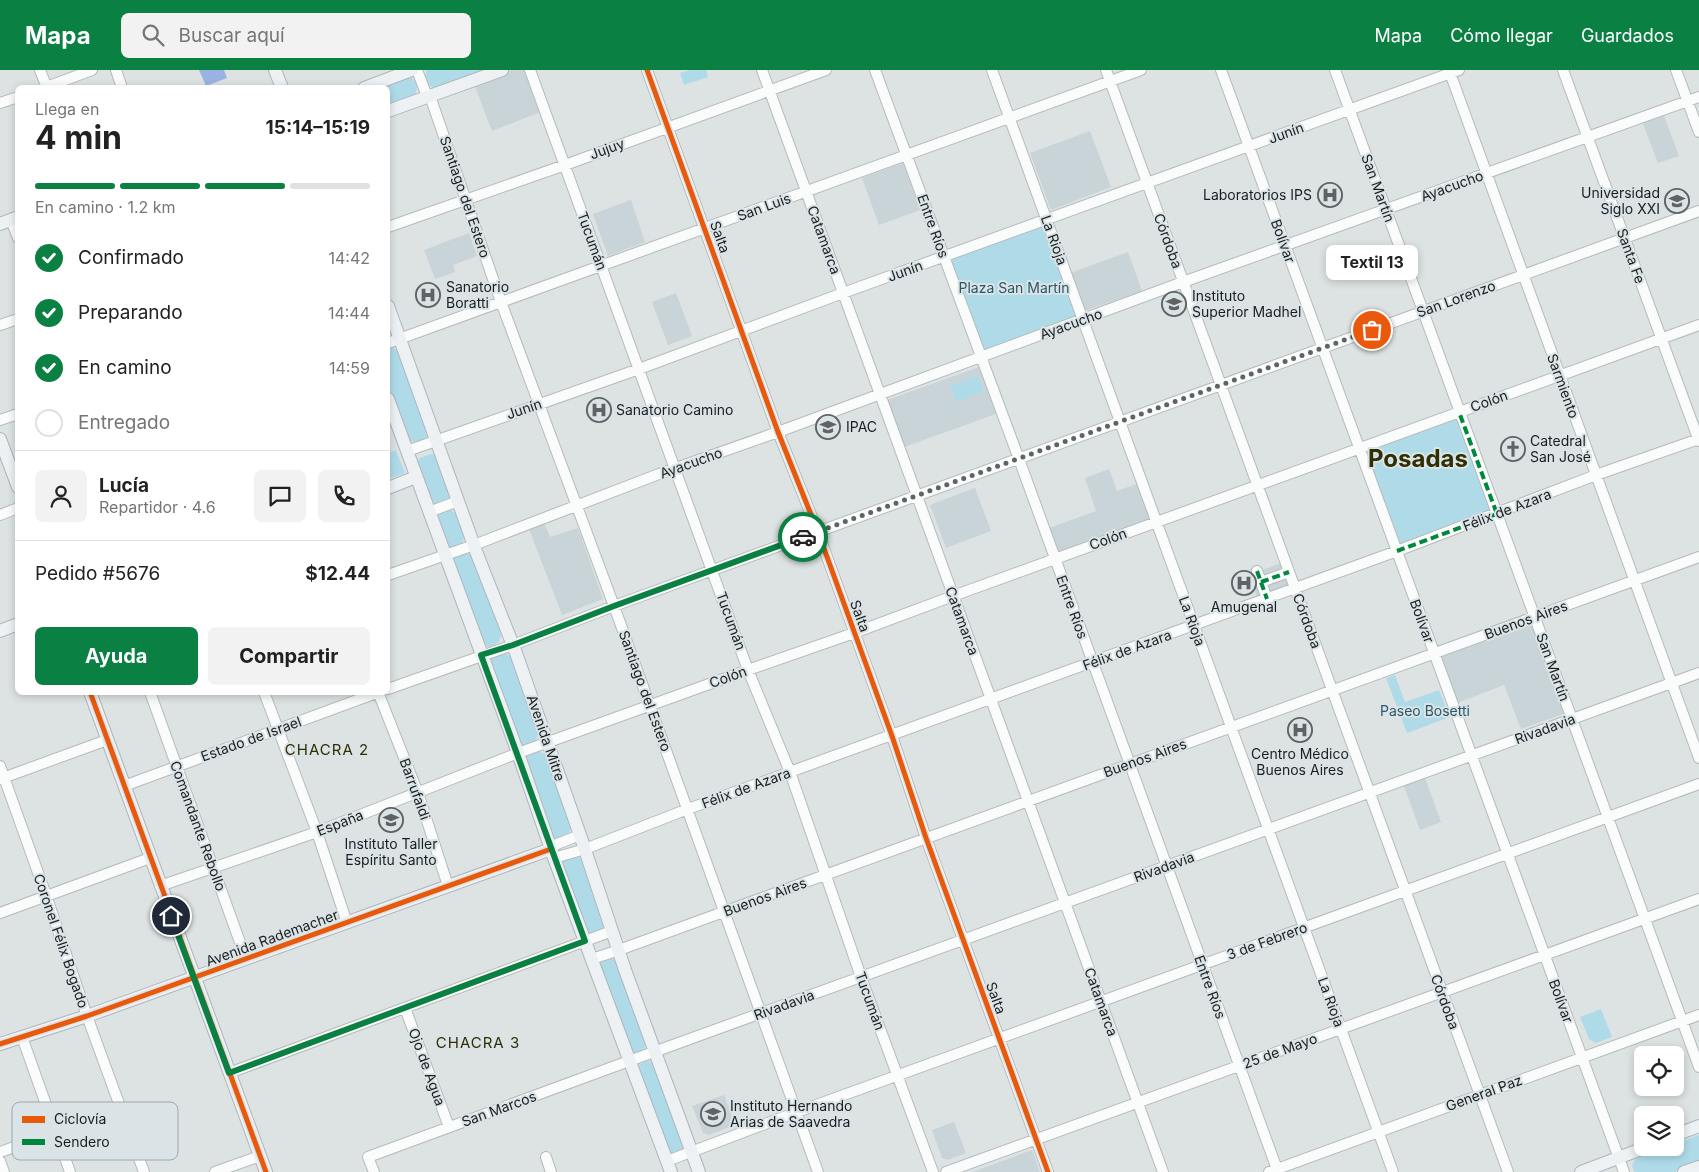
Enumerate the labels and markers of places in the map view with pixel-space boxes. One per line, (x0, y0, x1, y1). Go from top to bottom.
hospital icon: Laboratorios IPS (1317, 182, 1343, 208)
place label: Universidad Siglo XXI (1581, 184, 1660, 217)
place label: Laboratorios IPS (1203, 186, 1312, 203)
school or university icon: Universidad Siglo XXI (1664, 188, 1690, 214)
callout: Textil 13 (1326, 245, 1418, 280)
place label: Sanatorio Boratti (446, 278, 509, 311)
hospital icon: Sanatorio Boratti (415, 282, 441, 308)
place label: Instituto Superior Madhel (1192, 287, 1301, 320)
school or university icon: Instituto Superior Madhel (1161, 291, 1187, 317)
pin (1351, 309, 1393, 351)
hospital icon: Sanatorio Camino (586, 397, 612, 423)
place label: Sanatorio Camino (616, 401, 733, 418)
school or university icon: IPAC (815, 414, 841, 440)
place label: IPAC (846, 418, 877, 435)
place label: Catedral San José (1530, 432, 1591, 465)
church icon: Catedral San José (1500, 436, 1526, 462)
hospital icon: Amugenal (1231, 570, 1257, 596)
place label: Amugenal (1211, 598, 1277, 615)
hospital icon: Centro Médico Buenos Aires (1287, 717, 1313, 743)
place label: Centro Médico Buenos Aires (1251, 745, 1349, 778)
school or university icon: Instituto Taller Espíritu Santo (378, 807, 404, 833)
place label: Instituto Taller Espíritu Santo (344, 835, 438, 868)
pin (150, 895, 192, 937)
place label: Instituto Hernando Arias de Saavedra (730, 1097, 852, 1130)
school or university icon: Instituto Hernando Arias de Saavedra (700, 1101, 726, 1127)

